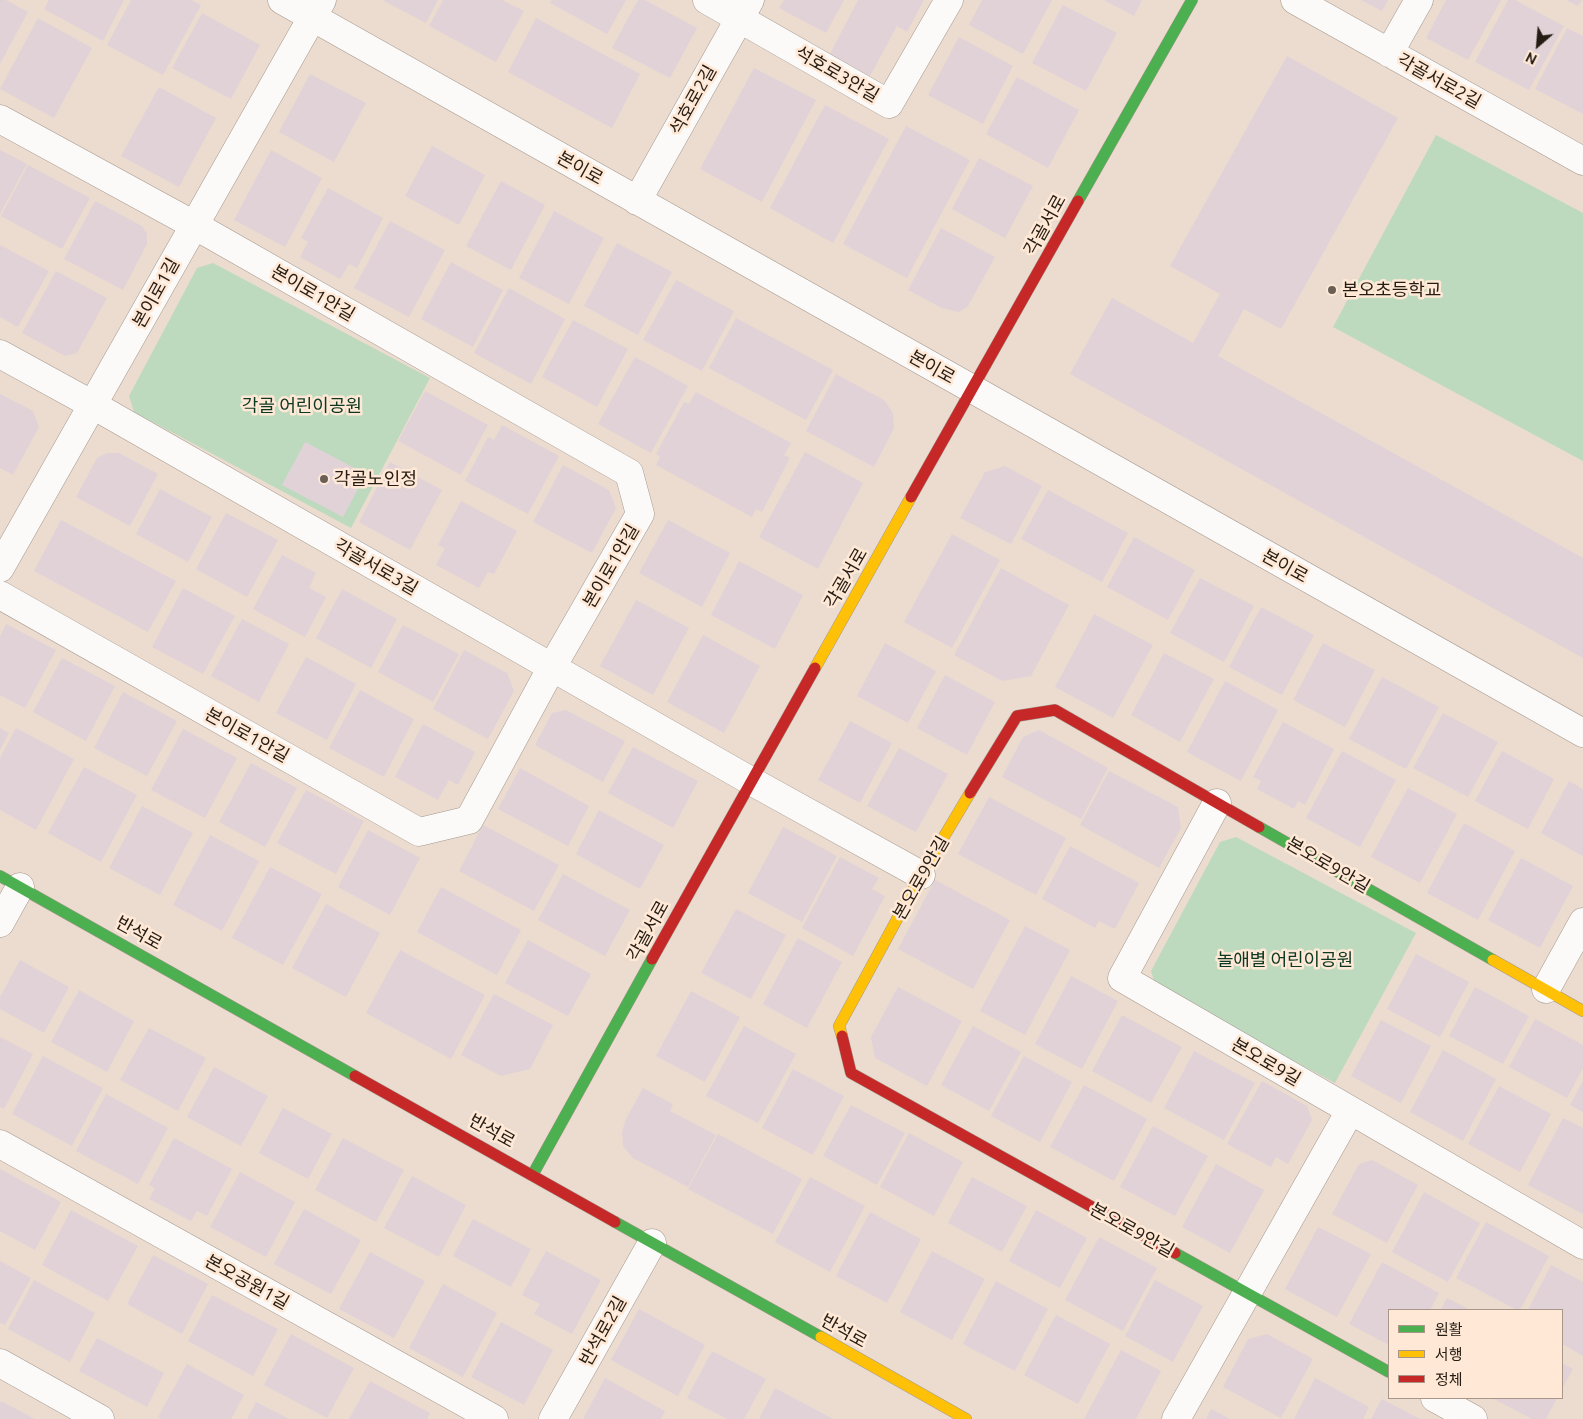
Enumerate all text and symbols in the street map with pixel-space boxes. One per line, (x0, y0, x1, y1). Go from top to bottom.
north arrow (1513, 20, 1563, 70)
street label: 석호로3안길 (791, 41, 883, 107)
street label: 각골서로2길 (1393, 49, 1485, 113)
text: N (1523, 49, 1539, 68)
street label: 석호로2길 (665, 61, 721, 139)
street label: 본이로 (553, 147, 607, 189)
street label: 각골서로 (1019, 191, 1071, 259)
street label: 본이로1길 (128, 254, 184, 332)
street label: 본이로1안길 (267, 260, 359, 326)
place label: 본오초등학교 (1342, 279, 1441, 301)
marker: 본오초등학교 (1326, 284, 1338, 296)
street label: 본이로 (905, 346, 959, 388)
park label: 각골 어린이공원 (242, 395, 362, 417)
place label: 각골노인정 (334, 468, 417, 490)
marker: 각골노인정 (318, 473, 330, 485)
street label: 본이로1안길 (578, 520, 644, 612)
street label: 각골서로3길 (330, 534, 422, 600)
street label: 각골서로 (820, 544, 872, 612)
street label: 본이로 (1258, 545, 1312, 587)
street label: 본이로1안길 (201, 703, 293, 767)
street label: 본오로9안길 (888, 832, 954, 924)
street label: 본오로9안길 (1282, 832, 1374, 898)
street label: 각골서로 (622, 897, 674, 965)
street label: 반석로 (112, 912, 166, 954)
park label: 놀애별 어린이공원 (1217, 949, 1353, 971)
street label: 본오로9길 (1228, 1034, 1304, 1090)
street label: 반석로 (465, 1110, 519, 1152)
street label: 본오로9안길 (1086, 1198, 1178, 1262)
street label: 본오공원1길 (201, 1250, 293, 1314)
street label: 반석로2길 (575, 1292, 631, 1370)
legend (1388, 1309, 1563, 1399)
street label: 반석로 (817, 1310, 871, 1352)
text: 원활 (1435, 1321, 1463, 1338)
text: 서행 (1435, 1346, 1463, 1363)
text: 정체 (1435, 1371, 1463, 1388)

